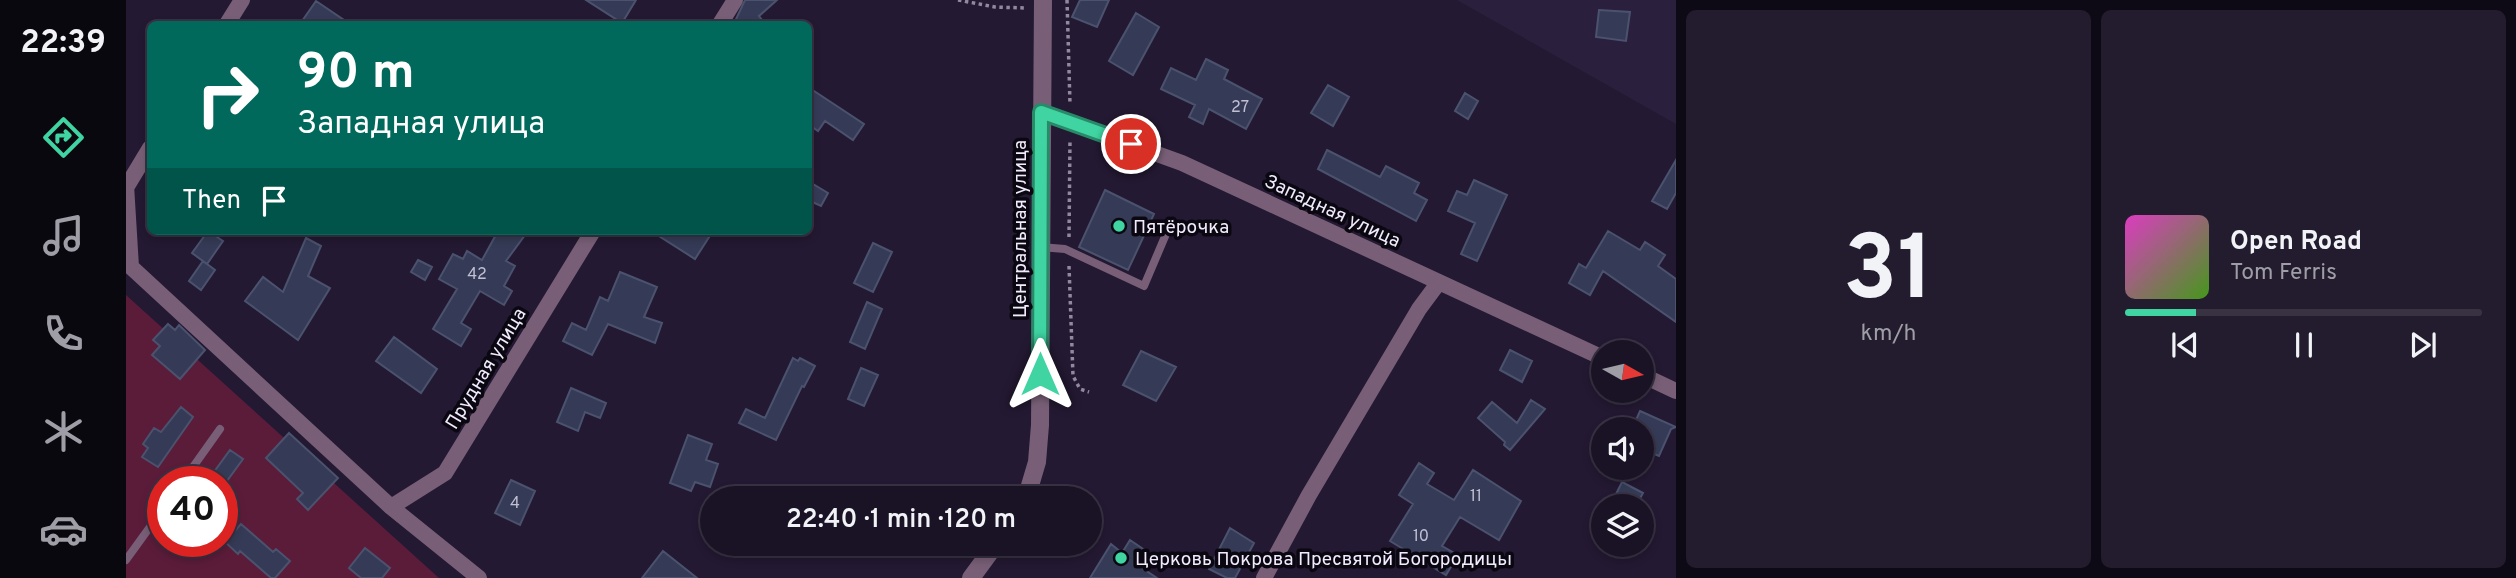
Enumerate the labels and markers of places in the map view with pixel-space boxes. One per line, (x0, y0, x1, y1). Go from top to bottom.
pin (1101, 114, 1161, 174)
place label: Пятёрочка (1133, 216, 1229, 240)
marker: Пятёрочка (1111, 218, 1127, 234)
place label: Церковь Покрова Пресвятой Богородицы (1135, 548, 1512, 572)
marker: Церковь Покрова Пресвятой Богородицы (1113, 550, 1129, 566)

